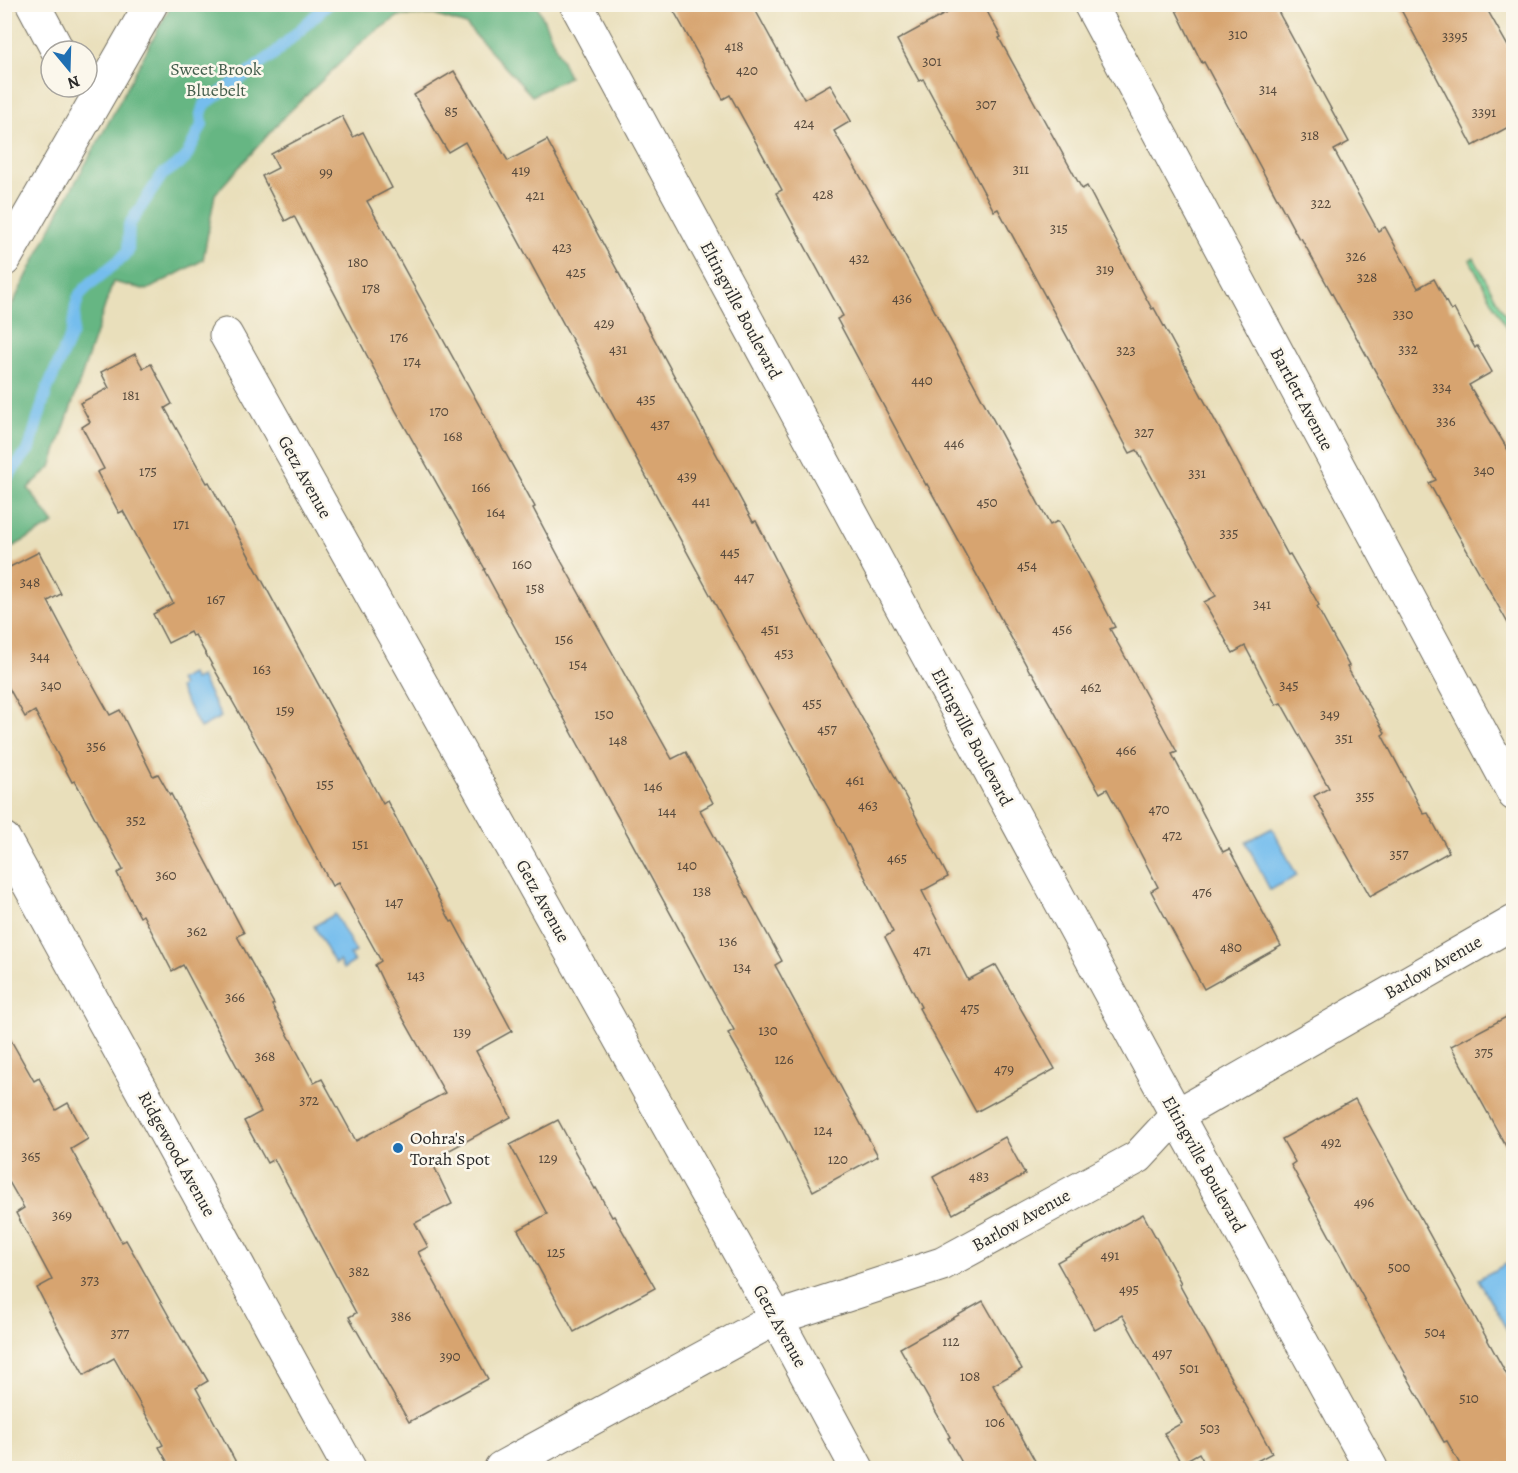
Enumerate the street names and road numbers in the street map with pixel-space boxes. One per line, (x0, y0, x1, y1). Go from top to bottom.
street label: Eltingville Boulevard (695, 237, 788, 383)
street label: Bartlett Avenue (1265, 343, 1339, 455)
street label: Getz Avenue (272, 431, 338, 523)
street label: Eltingville Boulevard (926, 664, 1019, 810)
street label: Getz Avenue (510, 855, 576, 947)
street label: Barlow Avenue (1380, 929, 1486, 1005)
street label: Ridgewood Avenue (133, 1087, 221, 1221)
street label: Eltingville Boulevard (1157, 1091, 1252, 1237)
street label: Barlow Avenue (968, 1183, 1074, 1257)
street label: Getz Avenue (747, 1280, 813, 1372)

